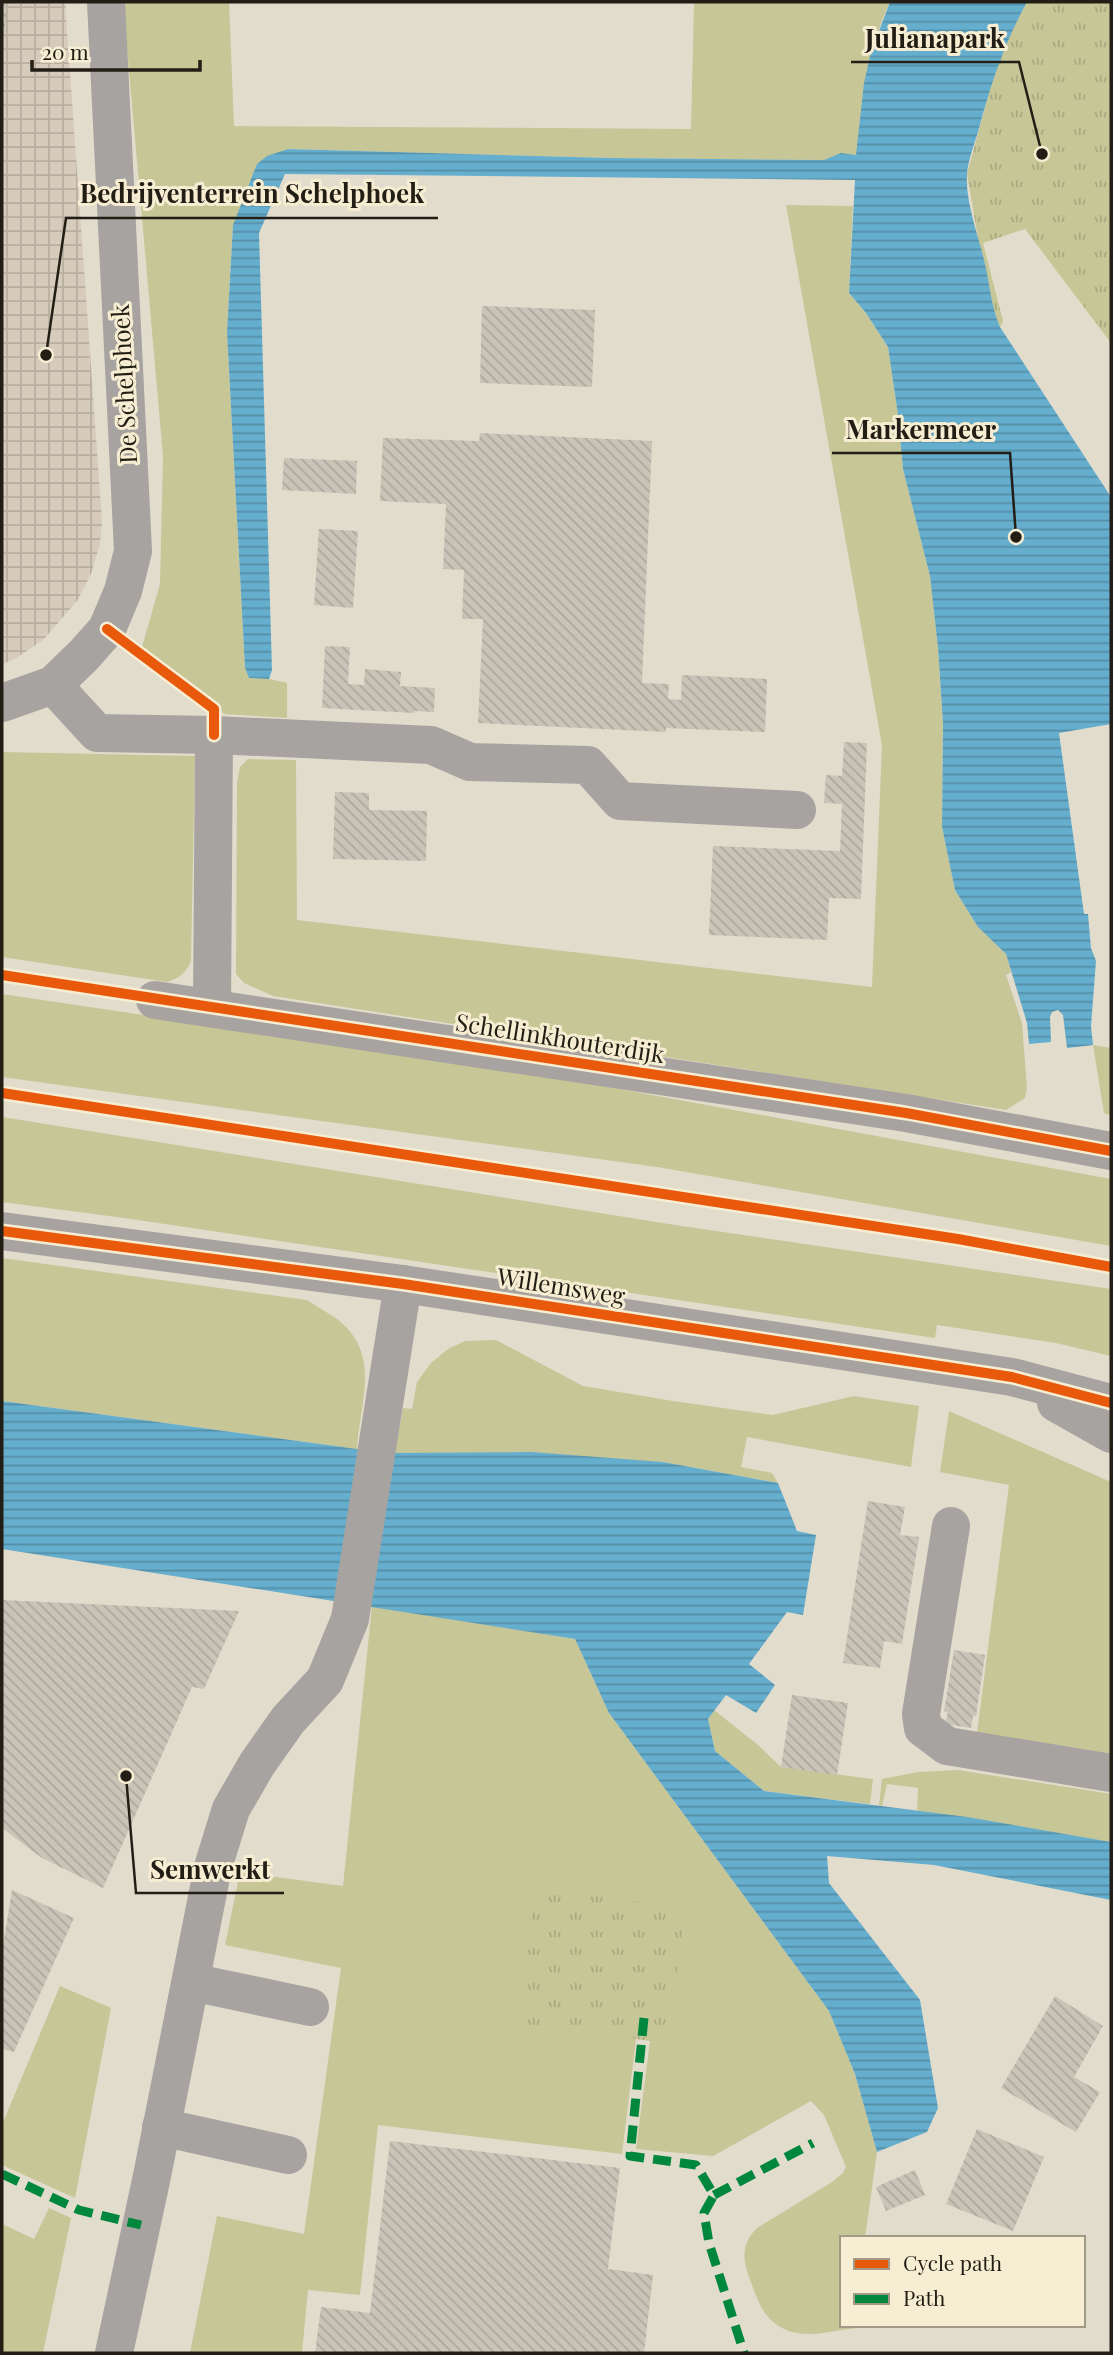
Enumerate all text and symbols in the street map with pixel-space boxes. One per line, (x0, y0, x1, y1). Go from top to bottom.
callout: Julianapark (851, 15, 1019, 62)
text: Julianapark (864, 20, 1006, 55)
scale bar (32, 28, 200, 72)
text: 20 m (42, 37, 89, 65)
callout: Bedrijventerrein Schelphoek (66, 171, 438, 218)
text: Bedrijventerrein Schelphoek (80, 175, 425, 210)
street label: De Schelphoek (103, 303, 143, 465)
callout: Markermeer (832, 406, 1010, 453)
text: Markermeer (846, 411, 996, 446)
street label: Schellinkhouterdijk (454, 1005, 668, 1069)
street label: Willemsweg (494, 1259, 628, 1311)
callout: Semwerkt (136, 1846, 284, 1893)
text: Semwerkt (150, 1851, 271, 1886)
legend (840, 2236, 1085, 2327)
text: Cycle path (903, 2248, 1003, 2276)
text: Path (903, 2283, 946, 2311)

